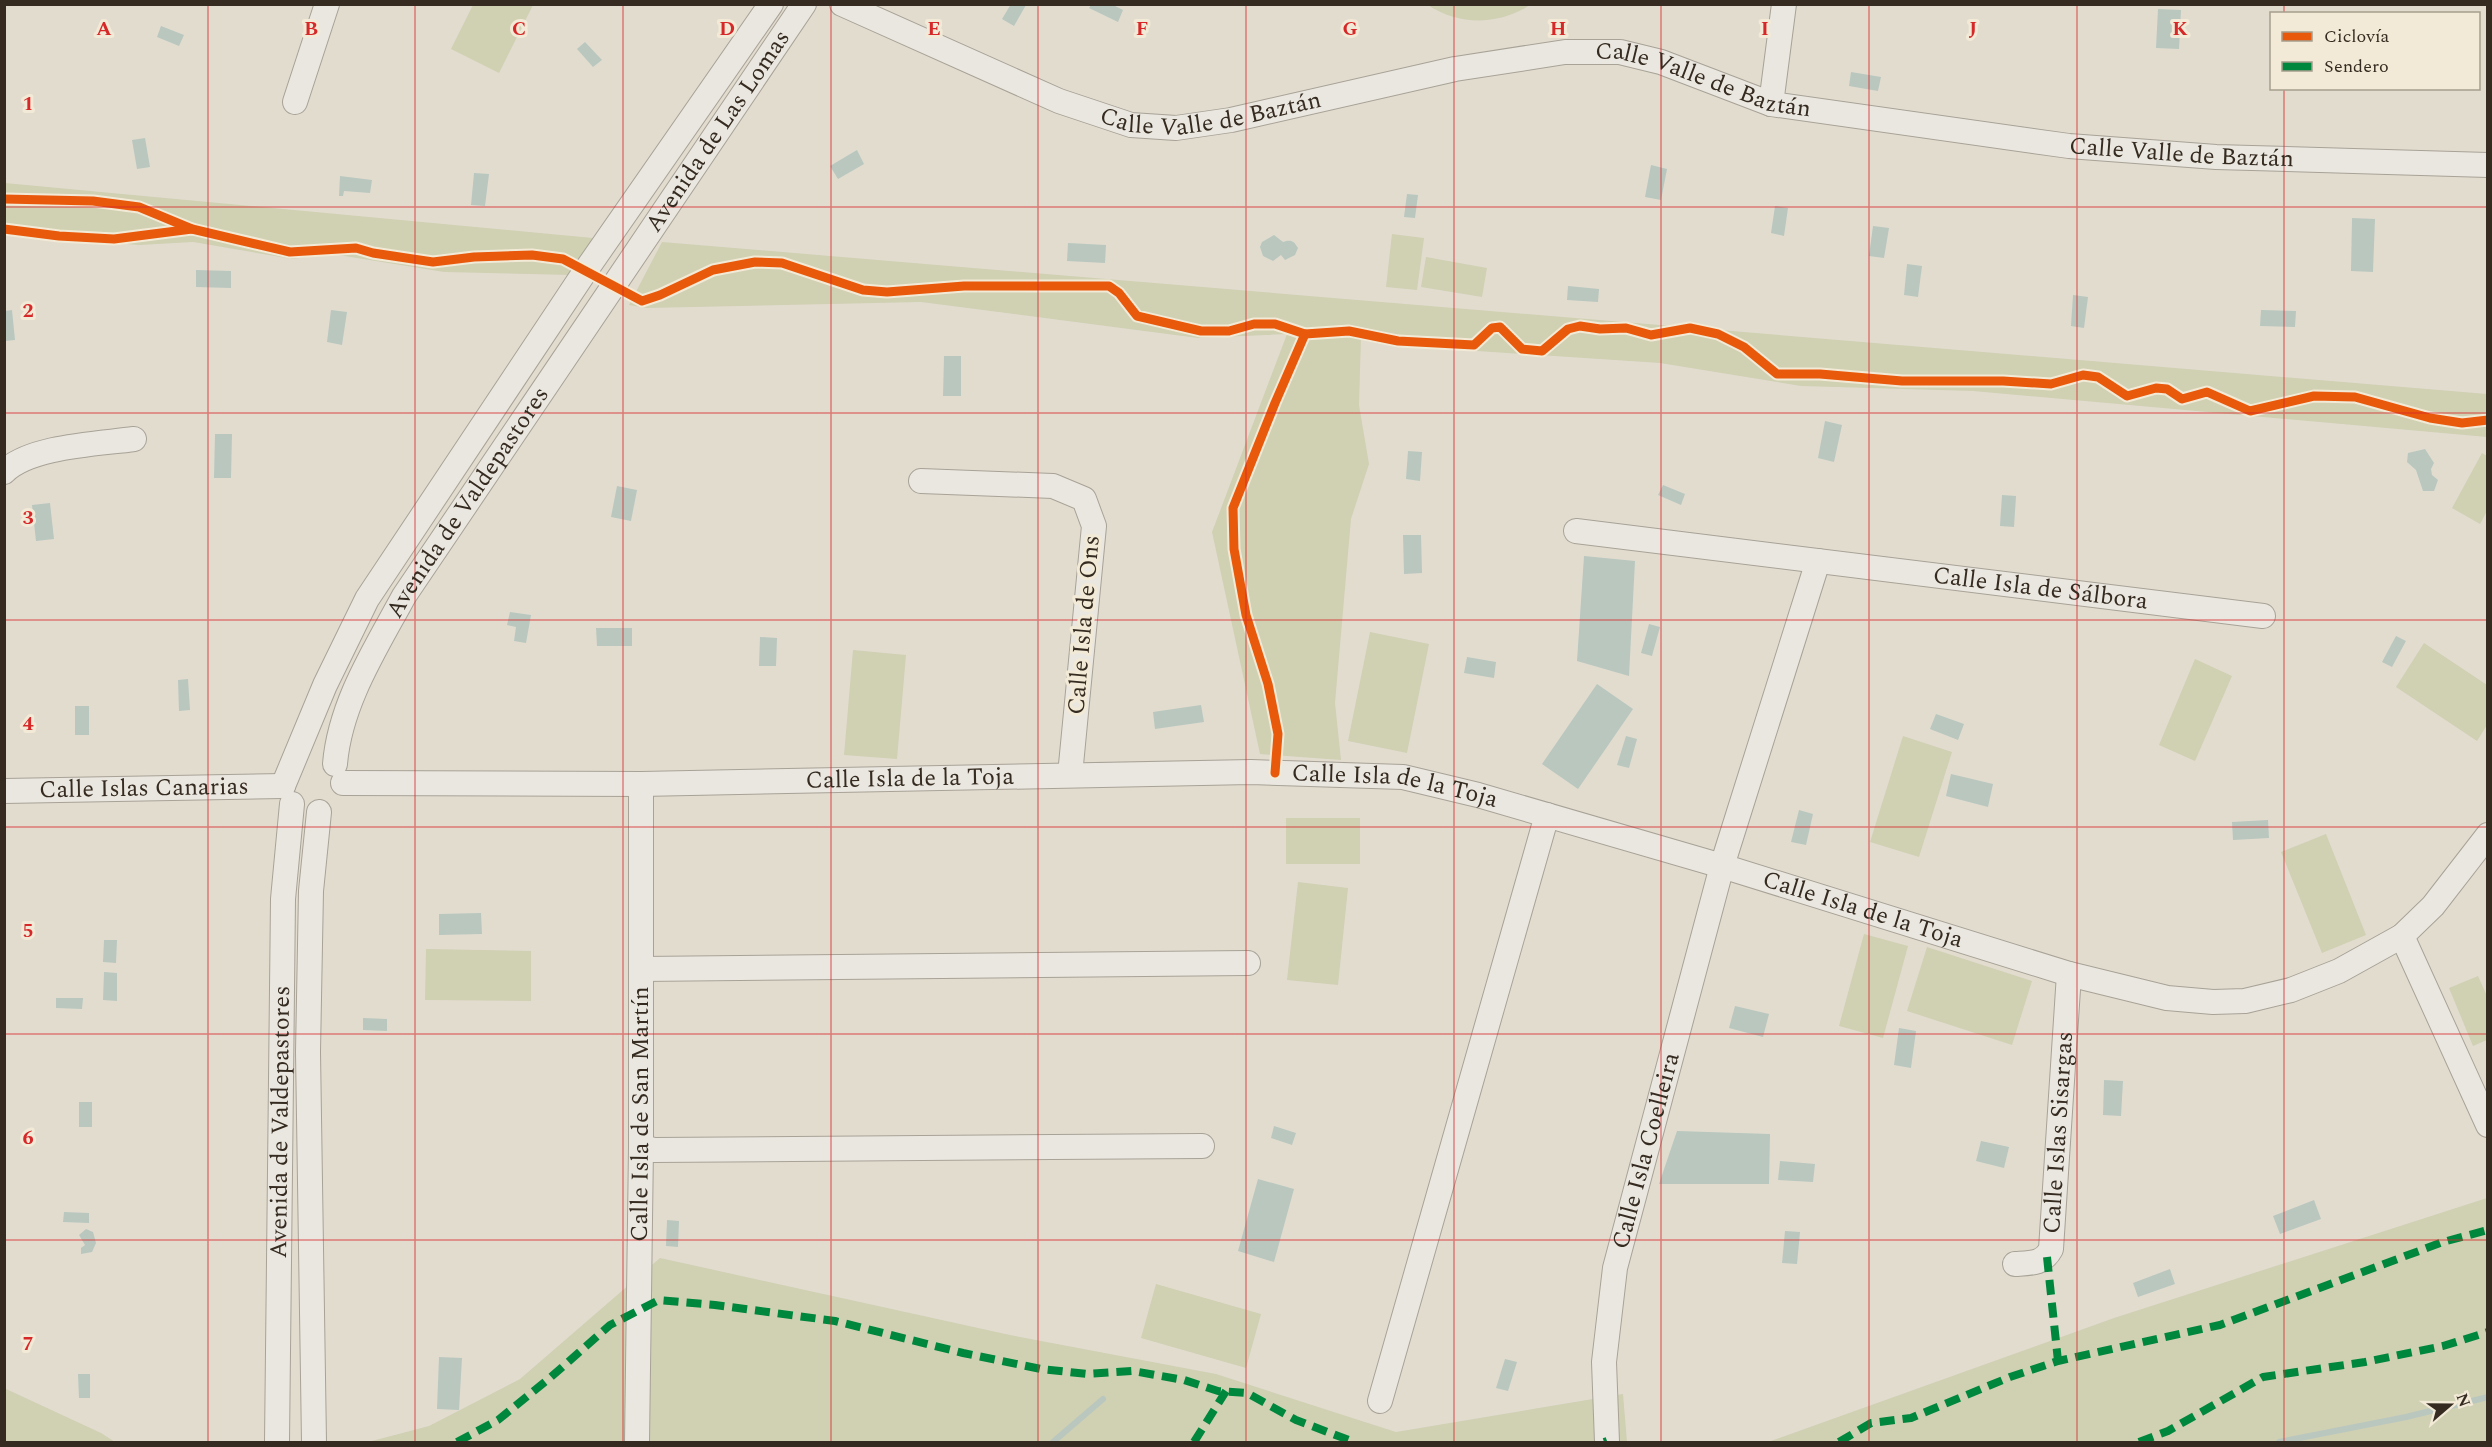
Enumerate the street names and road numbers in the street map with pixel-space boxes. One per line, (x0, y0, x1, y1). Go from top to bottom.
street label: Avenida de Las Lomas (637, 23, 800, 240)
street label: Calle Valle de Baztán (1595, 34, 1813, 127)
street label: Calle Valle de Baztán (1095, 82, 1325, 146)
street label: Calle Valle de Baztán (2068, 128, 2294, 177)
street label: Avenida de Valdepastores (377, 379, 558, 625)
street label: Calle Isla de Ons (1058, 534, 1110, 716)
street label: Calle Isla de Sálbora (1931, 557, 2150, 620)
street label: Calle Isla de la Toja (1291, 755, 1502, 818)
street label: Calle Isla de la Toja (805, 759, 1015, 799)
street label: Calle Islas Canarias (39, 769, 249, 808)
street label: Calle Isla de la Toja (1758, 862, 1968, 958)
street label: Avenida de Valdepastores (261, 985, 300, 1259)
street label: Calle Isla de San Martín (622, 986, 659, 1242)
street label: Calle Islas Sisargas (2034, 1030, 2083, 1235)
street label: Calle Isla Coelleira (1603, 1048, 1690, 1253)

